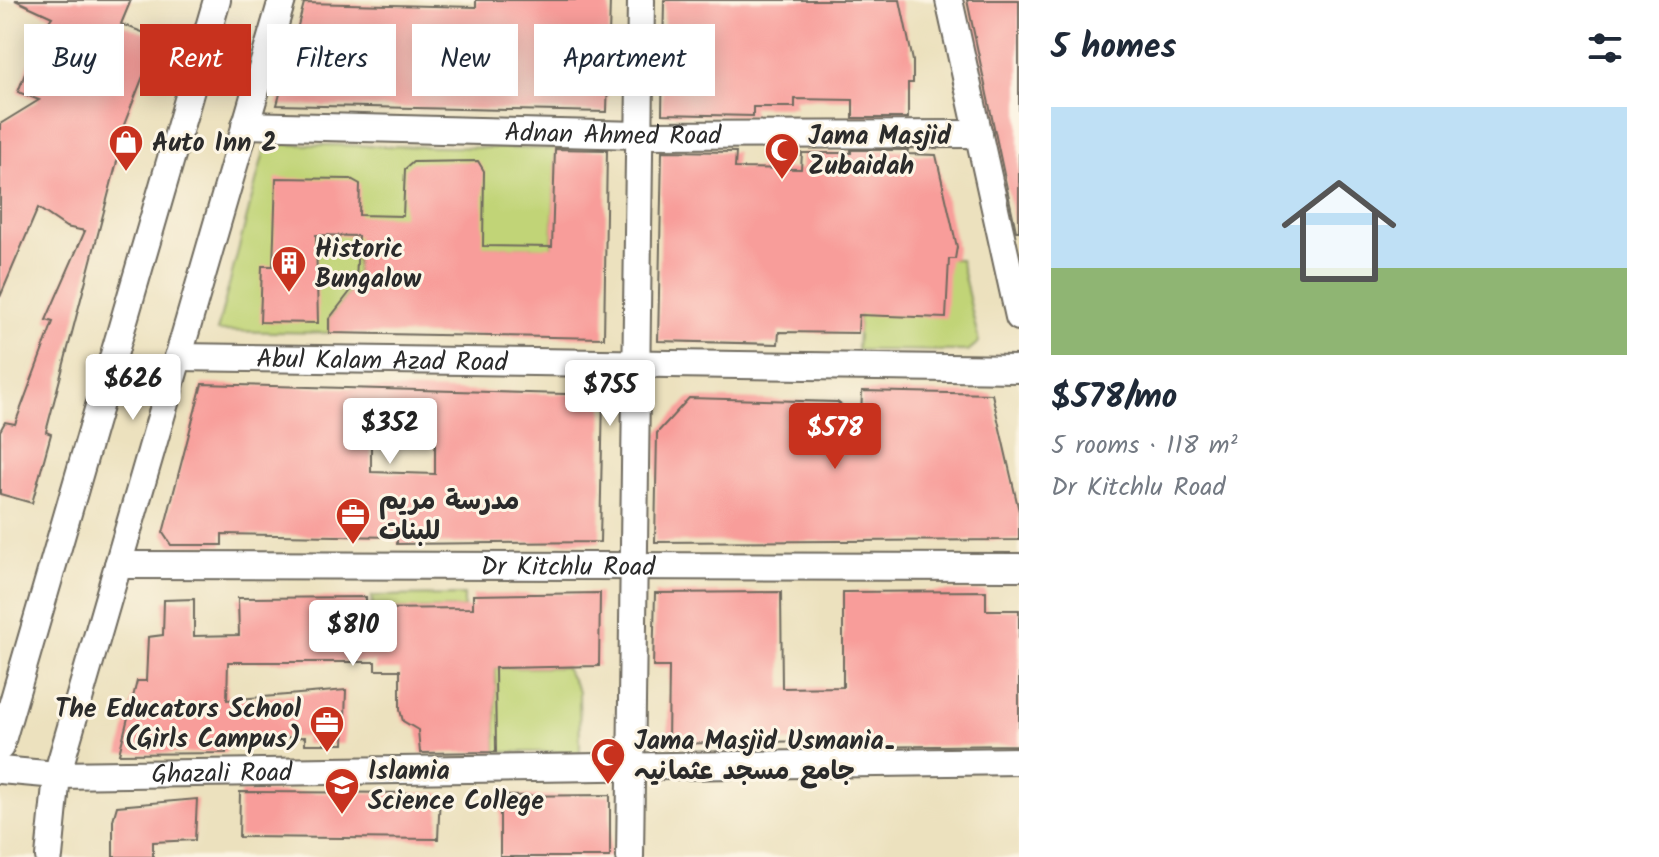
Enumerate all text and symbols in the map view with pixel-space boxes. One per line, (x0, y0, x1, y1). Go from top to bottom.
text: 5 homes (1051, 21, 1176, 75)
chip: Buy (24, 24, 124, 96)
chip: Rent (140, 24, 251, 96)
chip: Filters (267, 24, 396, 96)
chip: New (412, 24, 518, 96)
chip: Apartment (534, 24, 715, 96)
icon: filters (1583, 26, 1627, 70)
street label: Adnan Ahmed Road (504, 113, 722, 158)
place label: Jama Masjid Zubaidah (808, 116, 952, 188)
shop icon: Auto Inn 2 (107, 123, 145, 173)
place label: Auto Inn 2 (152, 123, 277, 165)
mosque icon: Jama Masjid Zubaidah (763, 131, 801, 181)
icon: home (1267, 159, 1411, 303)
place label: Historic Bungalow (315, 229, 422, 301)
building icon: Historic Bungalow (270, 244, 308, 294)
street label: Abul Kalam Azad Road (256, 339, 509, 385)
pin: $626 (86, 354, 180, 422)
text: $626 (104, 359, 162, 401)
pin: $755 (563, 360, 657, 428)
text: $755 (583, 365, 637, 407)
text: $578/mo (1051, 371, 1177, 425)
pin: $352 (343, 398, 437, 466)
text: $352 (361, 403, 419, 445)
pin: $578 (788, 403, 882, 471)
text: $578 (807, 408, 863, 450)
text: 5 rooms · 118 m² (1051, 425, 1237, 467)
text: Dr Kitchlu Road (1051, 467, 1225, 509)
place label: مدرسة مريم للبنات (379, 481, 519, 553)
office icon: مدرسة مريم للبنات (334, 496, 372, 546)
street label: Dr Kitchlu Road (481, 547, 656, 589)
pin: $810 (306, 600, 400, 668)
text: $810 (327, 605, 379, 647)
place label: The Educators School (Girls Campus) (55, 689, 301, 761)
office icon: The Educators School (Girls Campus) (308, 704, 346, 754)
place label: Jama Masjid Usmania۔ جامع مسجد عثمانیہ (634, 721, 896, 793)
mosque icon: Jama Masjid Usmania۔ جامع مسجد عثمانیہ (589, 736, 627, 786)
place label: Islamia Science College (368, 751, 544, 823)
street label: Ghazali Road (151, 753, 294, 797)
school or university icon: Islamia Science College (323, 766, 361, 816)

